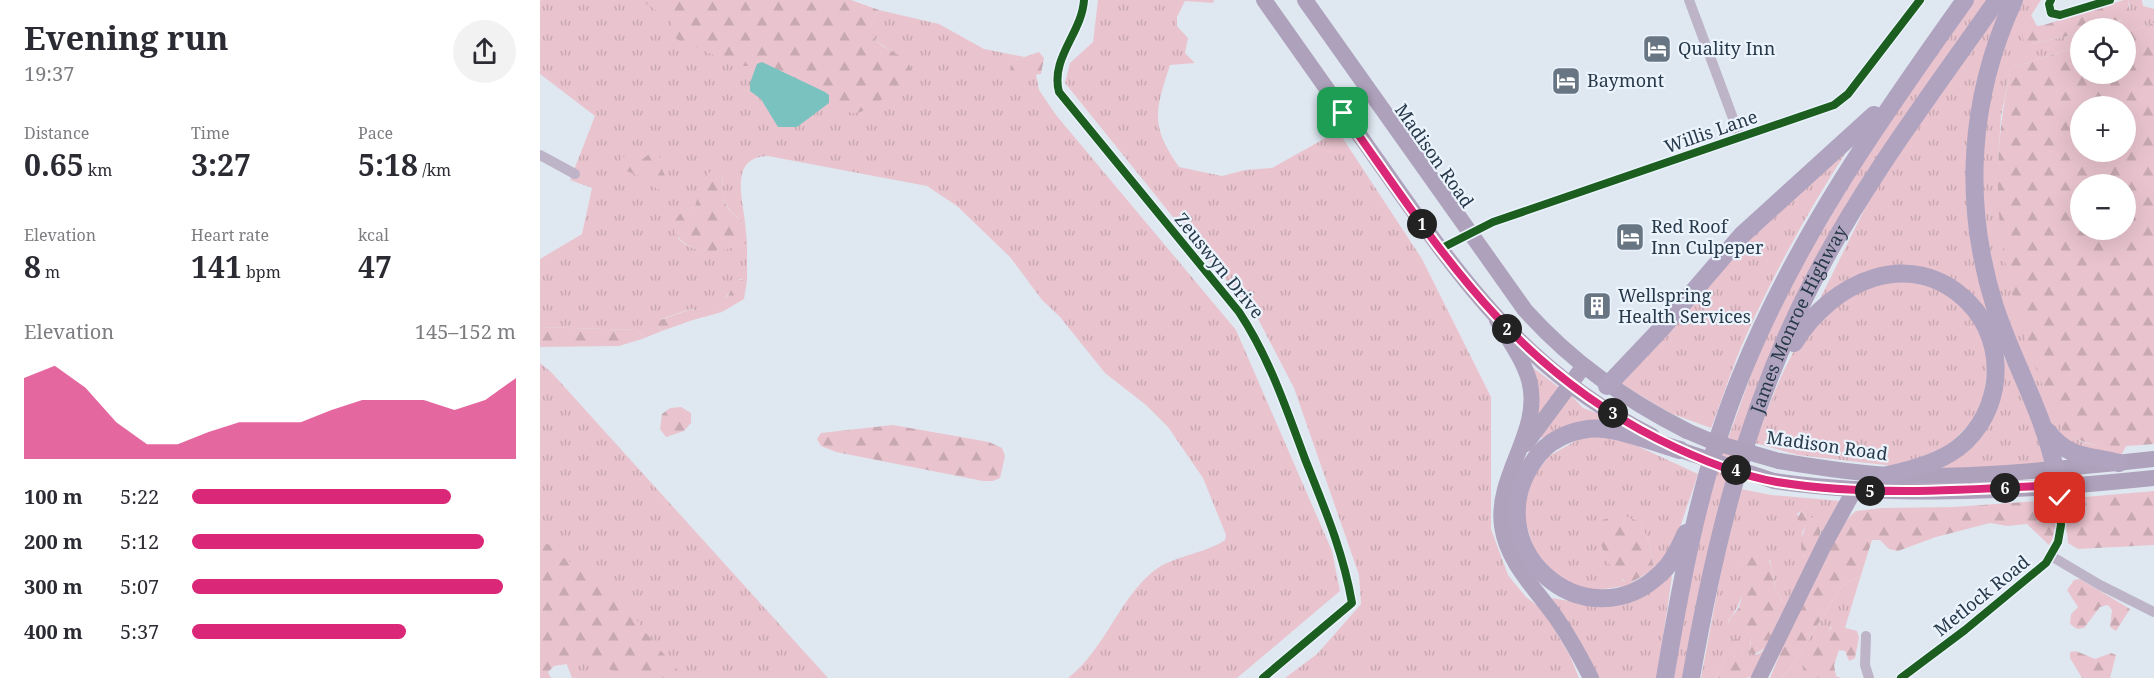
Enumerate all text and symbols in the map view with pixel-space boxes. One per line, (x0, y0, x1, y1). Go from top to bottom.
text: Evening run (24, 15, 228, 60)
map controls (2070, 18, 2136, 240)
button: locate (2070, 18, 2136, 84)
button: share (453, 20, 516, 83)
hotel icon: Quality Inn (1641, 33, 1673, 65)
place label: Quality Inn (1678, 36, 1776, 60)
text: 19:37 (24, 60, 74, 87)
hotel icon: Baymont (1550, 65, 1582, 97)
place label: Baymont (1587, 68, 1664, 92)
pin (1317, 87, 1368, 138)
icon: arrive (1326, 96, 1359, 129)
button: + (2070, 96, 2136, 162)
street label: Madison Road (1390, 99, 1480, 212)
street label: Willis Lane (1661, 104, 1760, 158)
text: Distance (24, 122, 89, 144)
text: Time (191, 122, 230, 144)
text: Pace (358, 122, 393, 144)
text: 0.65 (24, 144, 84, 185)
text: 3:27 (191, 144, 251, 185)
text: 5:18 (358, 144, 418, 185)
text: km (84, 159, 112, 181)
text: /km (418, 159, 451, 181)
button: − (2070, 174, 2136, 240)
street label: Zeuswyn Drive (1170, 208, 1270, 323)
pin: 1 (1407, 209, 1437, 239)
text: 1 (1417, 213, 1427, 235)
place label: Red Roof Inn Culpeper (1651, 214, 1764, 259)
street label: James Monroe Highway (1744, 220, 1853, 417)
hotel icon: Red Roof Inn Culpeper (1614, 221, 1646, 253)
text: Elevation (24, 224, 96, 246)
text: Heart rate (191, 224, 269, 246)
text: kcal (358, 224, 389, 246)
text: 8 (24, 246, 41, 287)
text: 141 (191, 246, 242, 287)
text: 47 (358, 246, 392, 287)
text: m (41, 261, 60, 283)
text: bpm (242, 261, 281, 283)
place label: Wellspring Health Services (1618, 283, 1751, 328)
building icon: Wellspring Health Services (1581, 290, 1613, 322)
pin: 2 (1492, 314, 1522, 344)
text: Elevation (24, 318, 114, 345)
text: 145–152 m (415, 318, 516, 345)
text: 2 (1502, 318, 1512, 340)
pin: 3 (1598, 398, 1628, 428)
text: 3 (1608, 402, 1618, 424)
street label: Madison Road (1765, 425, 1889, 465)
pin: 4 (1721, 455, 1751, 485)
text: 4 (1731, 459, 1741, 481)
pin (2034, 472, 2085, 523)
pin: 6 (1990, 473, 2020, 503)
pin: 5 (1855, 476, 1885, 506)
text: 6 (2000, 477, 2010, 499)
text: 5 (1865, 480, 1875, 502)
icon: check (2043, 481, 2076, 514)
text: 100 m (24, 483, 83, 510)
text: 5:22 (120, 483, 159, 510)
text: 200 m (24, 528, 83, 555)
text: 5:12 (120, 528, 159, 555)
street label: Metlock Road (1929, 549, 2034, 641)
text: 300 m (24, 573, 83, 600)
text: 5:07 (120, 573, 159, 600)
text: 400 m (24, 618, 83, 645)
text: 5:37 (120, 618, 159, 645)

